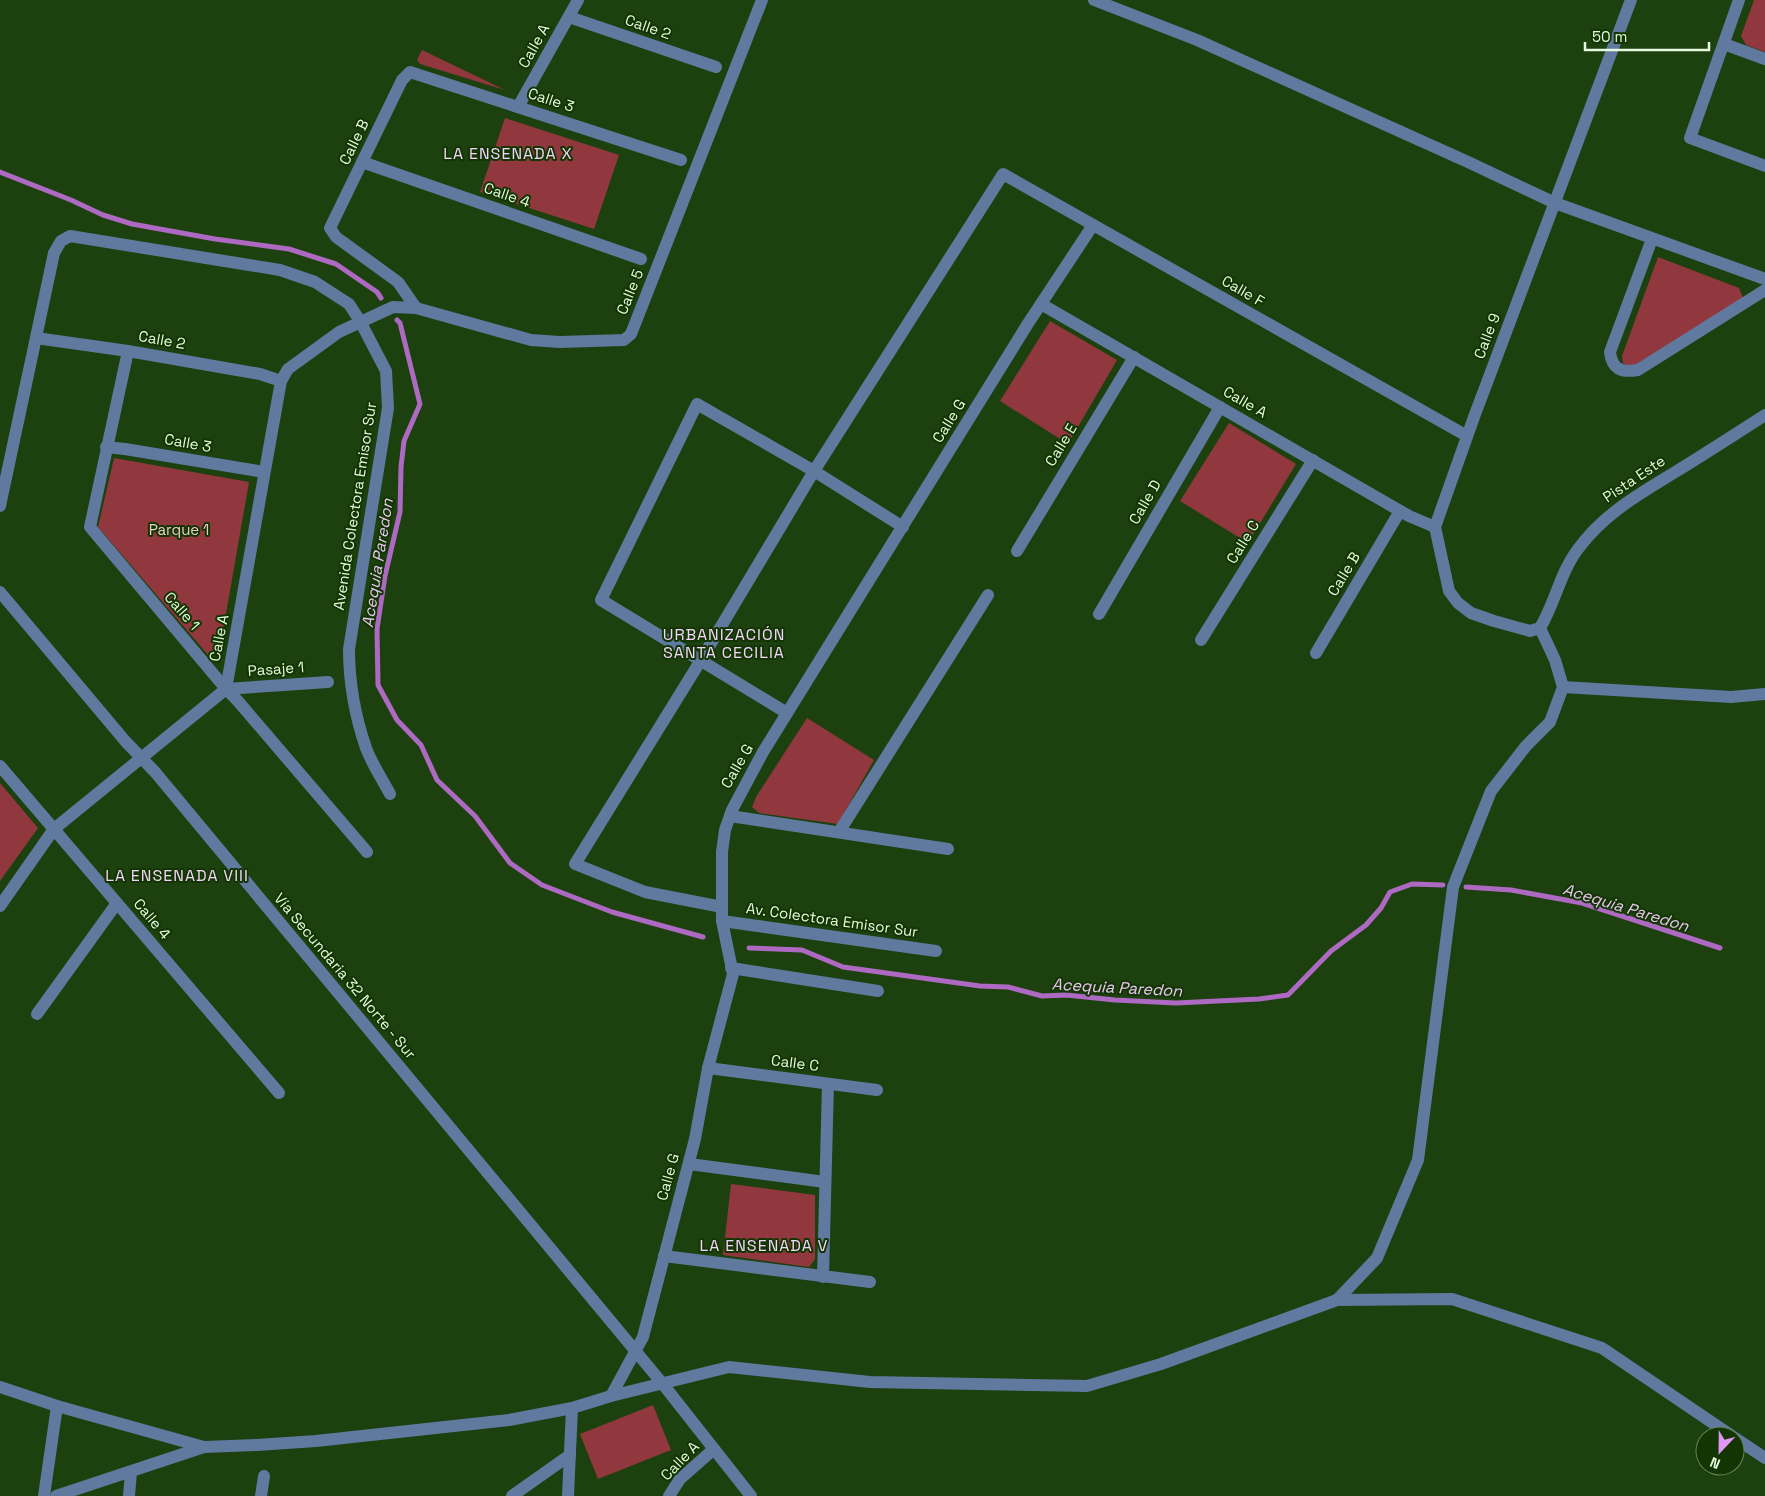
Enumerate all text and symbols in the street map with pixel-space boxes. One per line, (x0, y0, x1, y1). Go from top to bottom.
street label: Calle 2 (623, 10, 674, 43)
street label: Calle A (514, 20, 554, 71)
scale bar (1585, 20, 1709, 52)
text: 50 m (1592, 27, 1627, 46)
street label: Calle 3 (526, 83, 577, 116)
street label: Calle B (334, 116, 373, 168)
district label: LA ENSENADA X (443, 143, 573, 164)
street label: Calle 4 (482, 178, 533, 211)
street label: Calle 5 (612, 266, 647, 317)
street label: Calle F (1218, 271, 1268, 310)
street label: Calle 9 (1469, 310, 1504, 361)
street label: Calle 2 (137, 326, 187, 353)
street label: Calle A (1220, 381, 1271, 422)
street label: Calle G (928, 395, 969, 446)
street label: Avenida Colectora Emisor Sur (329, 400, 380, 611)
street label: Calle E (1040, 420, 1081, 470)
street label: Calle 3 (163, 429, 213, 456)
street label: Pista Este (1599, 451, 1669, 506)
street label: Calle D (1124, 476, 1165, 527)
water label: Acequia Paredon (357, 496, 398, 629)
street label: Calle C (1222, 516, 1263, 567)
park label: Parque 1 (149, 520, 209, 539)
street label: Calle B (1323, 548, 1364, 599)
street label: Calle 1 (161, 588, 204, 634)
street label: Calle A (205, 612, 232, 663)
district label: URBANIZACIÓN SANTA CECILIA (663, 624, 785, 663)
street label: Pasaje 1 (247, 657, 305, 680)
street label: Calle G (716, 740, 757, 791)
district label: LA ENSENADA VIII (105, 865, 249, 886)
water label: Acequia Paredon (1560, 878, 1692, 937)
street label: Vía Secundaria 32 Norte - Sur (270, 889, 421, 1063)
street label: Calle 4 (130, 894, 175, 943)
street label: Av. Colectora Emisor Sur (745, 898, 920, 941)
water label: Acequia Paredon (1051, 974, 1184, 1001)
street label: Calle C (770, 1050, 820, 1075)
street label: Calle G (652, 1151, 683, 1203)
district label: LA ENSENADA V (700, 1235, 829, 1256)
north arrow (1695, 1426, 1745, 1476)
street label: Calle A (656, 1437, 703, 1484)
text: N (1707, 1453, 1723, 1473)

